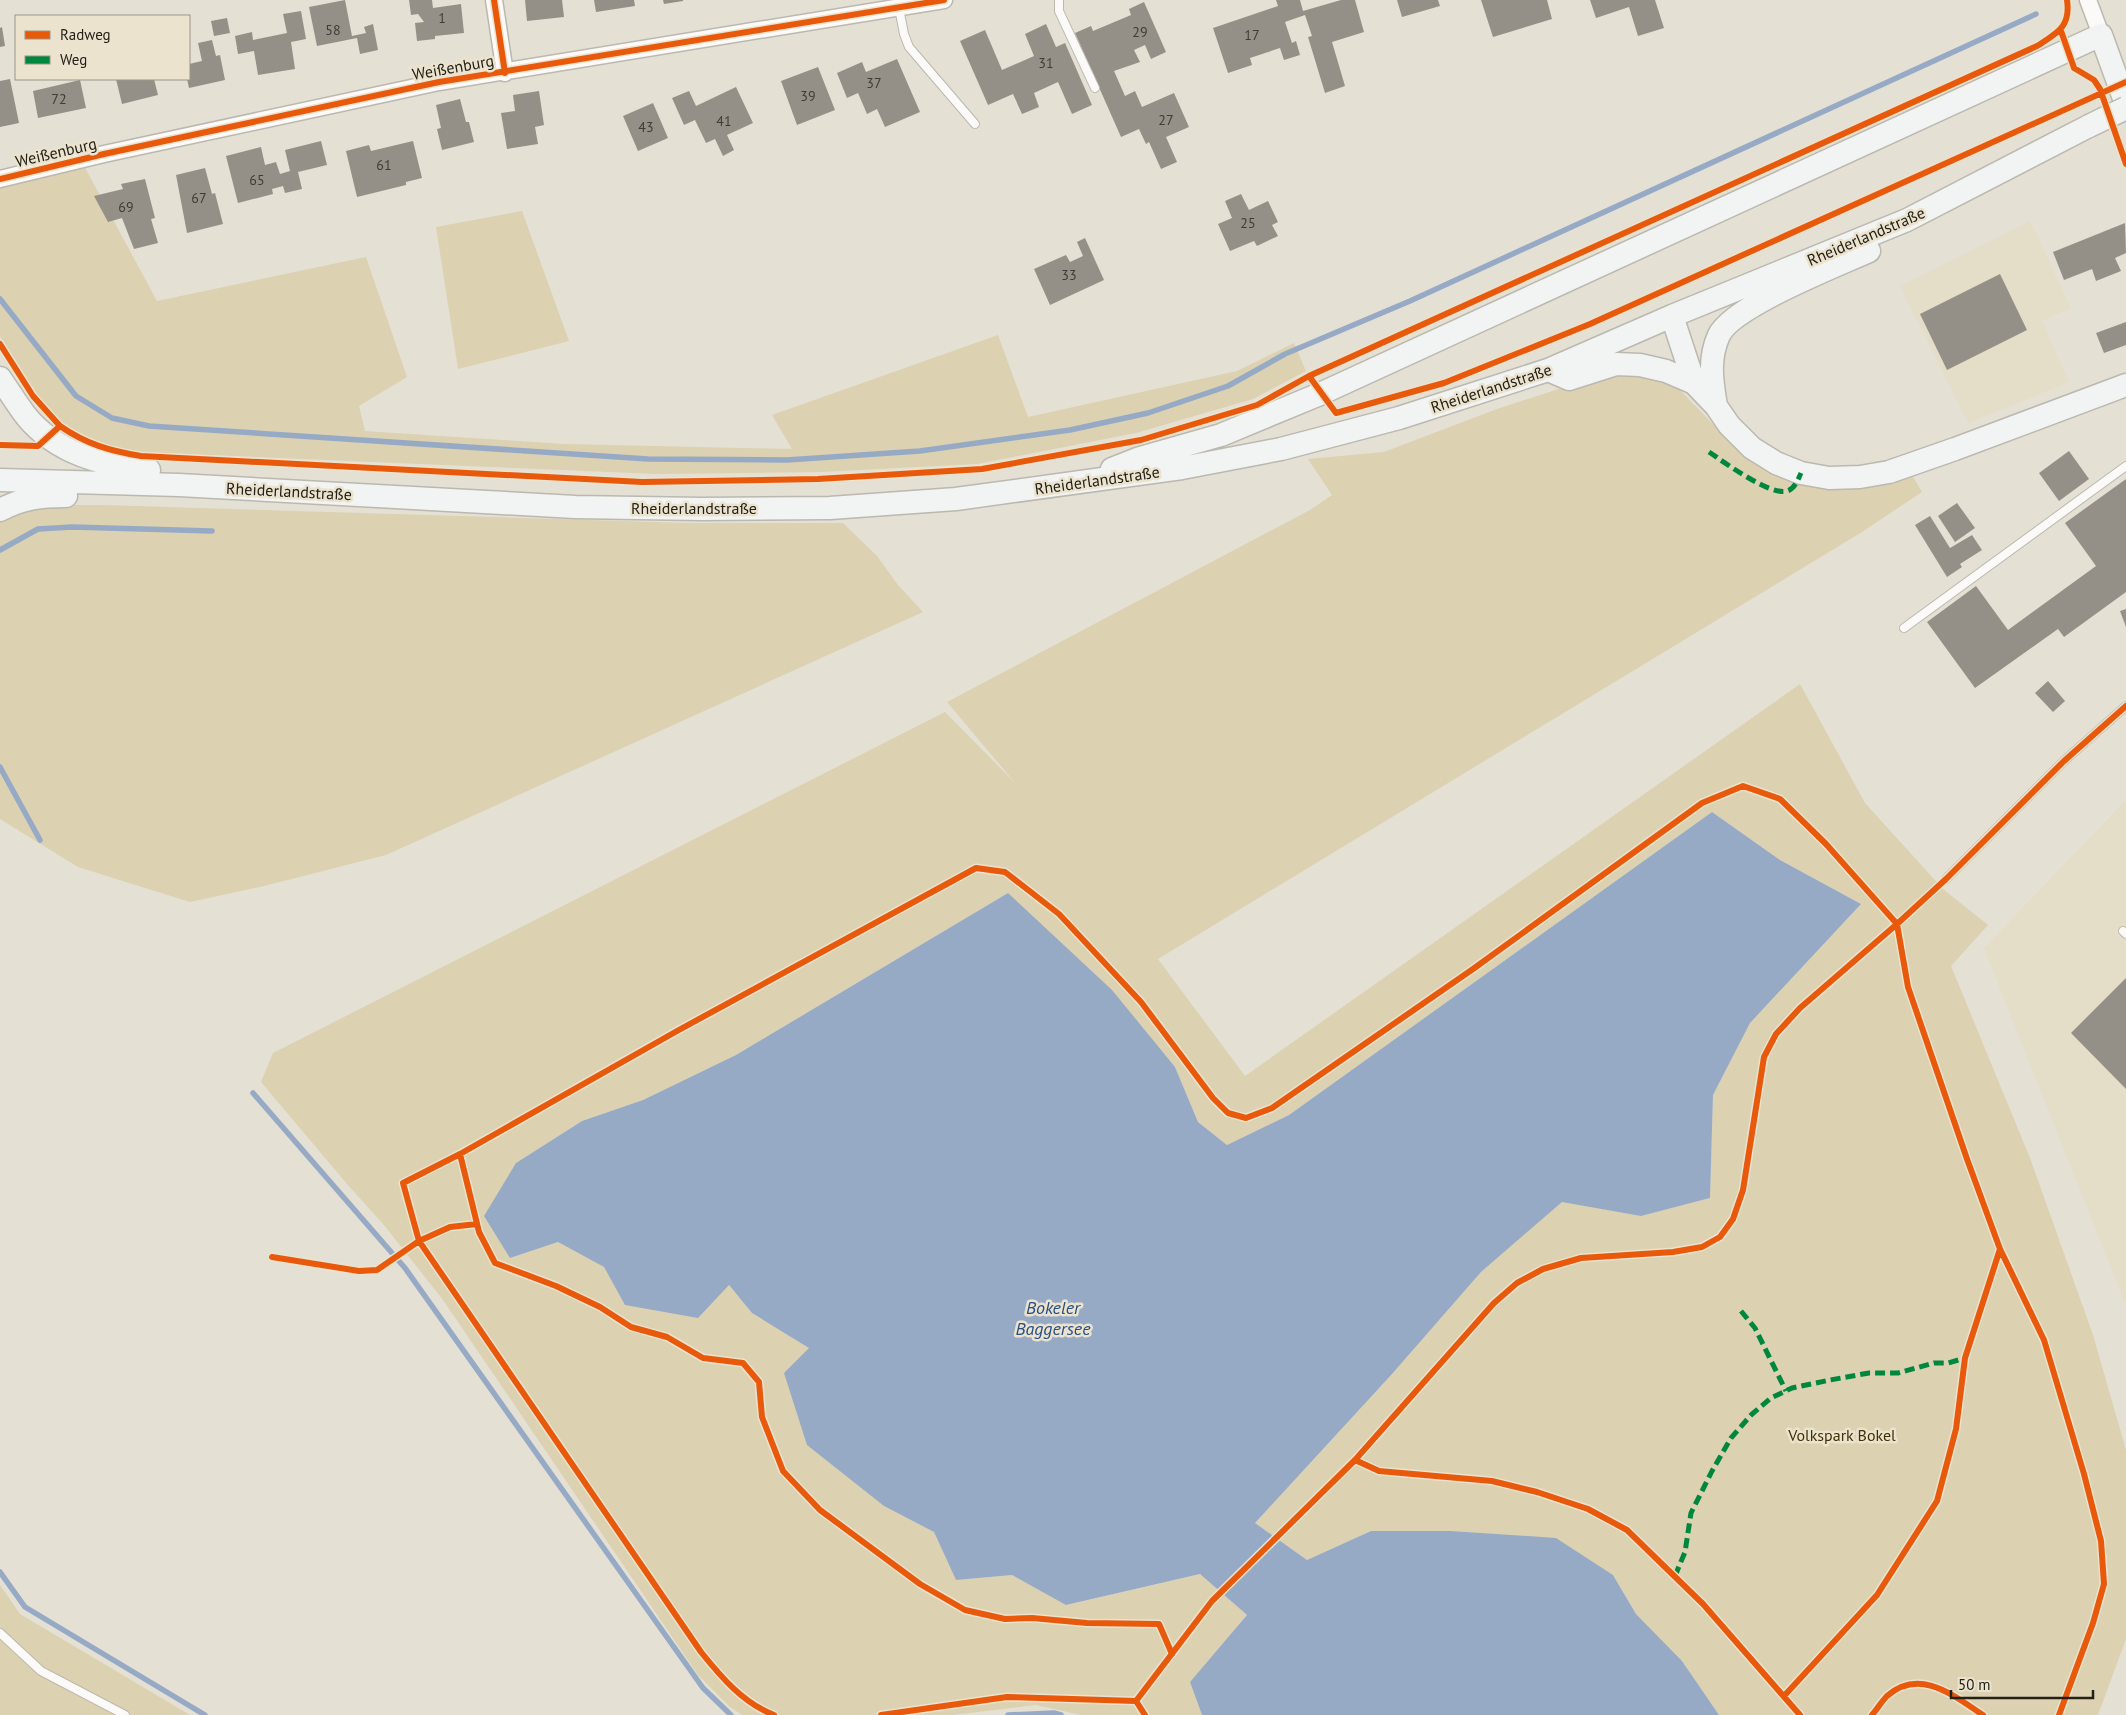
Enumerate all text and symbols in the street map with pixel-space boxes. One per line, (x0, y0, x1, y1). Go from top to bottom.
house number: 1 (438, 9, 446, 27)
legend (15, 15, 190, 80)
house number: 58 (325, 21, 341, 39)
house number: 29 (1132, 23, 1148, 41)
text: Radweg (60, 25, 111, 44)
house number: 17 (1244, 26, 1260, 44)
text: Weg (60, 50, 87, 69)
street label: Weißenburg (411, 50, 495, 84)
house number: 31 (1038, 54, 1054, 72)
house number: 37 (866, 74, 882, 92)
house number: 39 (800, 87, 816, 105)
house number: 72 (51, 90, 67, 108)
house number: 27 (1158, 111, 1174, 129)
house number: 41 (716, 112, 732, 130)
house number: 43 (638, 118, 654, 136)
street label: Weißenburg (13, 133, 99, 171)
house number: 61 (376, 156, 392, 174)
house number: 65 (249, 171, 265, 189)
house number: 67 (191, 189, 207, 207)
house number: 69 (118, 198, 134, 216)
street label: Rheiderlandstraße (1804, 202, 1928, 270)
house number: 25 (1240, 214, 1256, 232)
house number: 33 (1061, 266, 1077, 284)
street label: Rheiderlandstraße (1428, 359, 1554, 417)
street label: Rheiderlandstraße (1033, 461, 1161, 499)
street label: Rheiderlandstraße (226, 478, 352, 504)
street label: Rheiderlandstraße (631, 498, 757, 518)
water label: Bokeler Baggersee (1015, 1296, 1091, 1340)
park label: Volkspark Bokel (1787, 1425, 1896, 1445)
scale bar (1951, 1668, 2094, 1700)
text: 50 m (1958, 1675, 1991, 1694)

